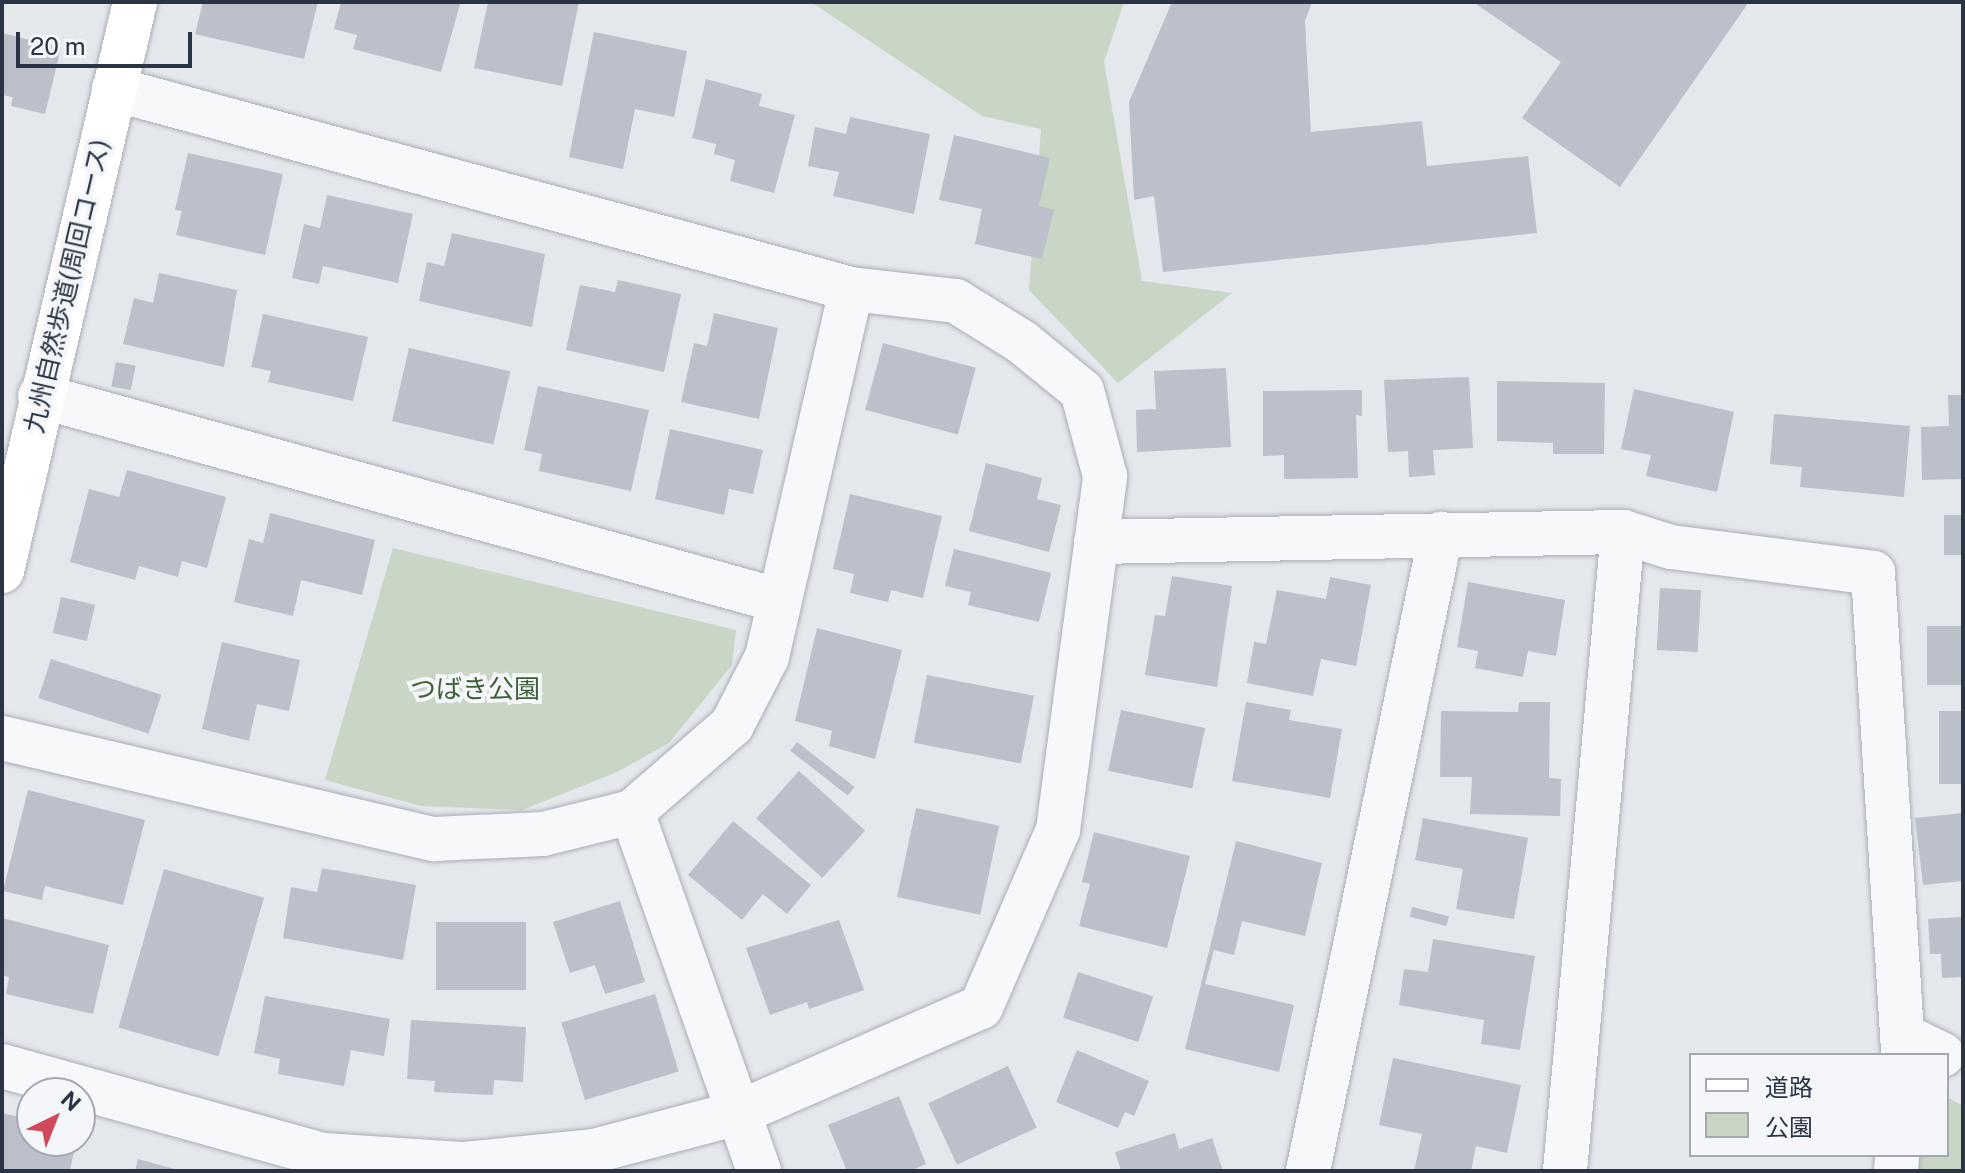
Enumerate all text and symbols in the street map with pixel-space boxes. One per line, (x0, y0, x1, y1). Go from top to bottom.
scale bar (20, 16, 196, 66)
text: 20 m (30, 32, 86, 60)
street label: 九州自然歩道(周回コース) (18, 135, 116, 437)
park label: つばき公園 (410, 673, 540, 705)
legend (1689, 1053, 1949, 1157)
text: 道路 (1765, 1073, 1813, 1101)
north arrow (16, 1077, 96, 1157)
text: N (56, 1086, 86, 1116)
text: 公園 (1765, 1113, 1813, 1141)

